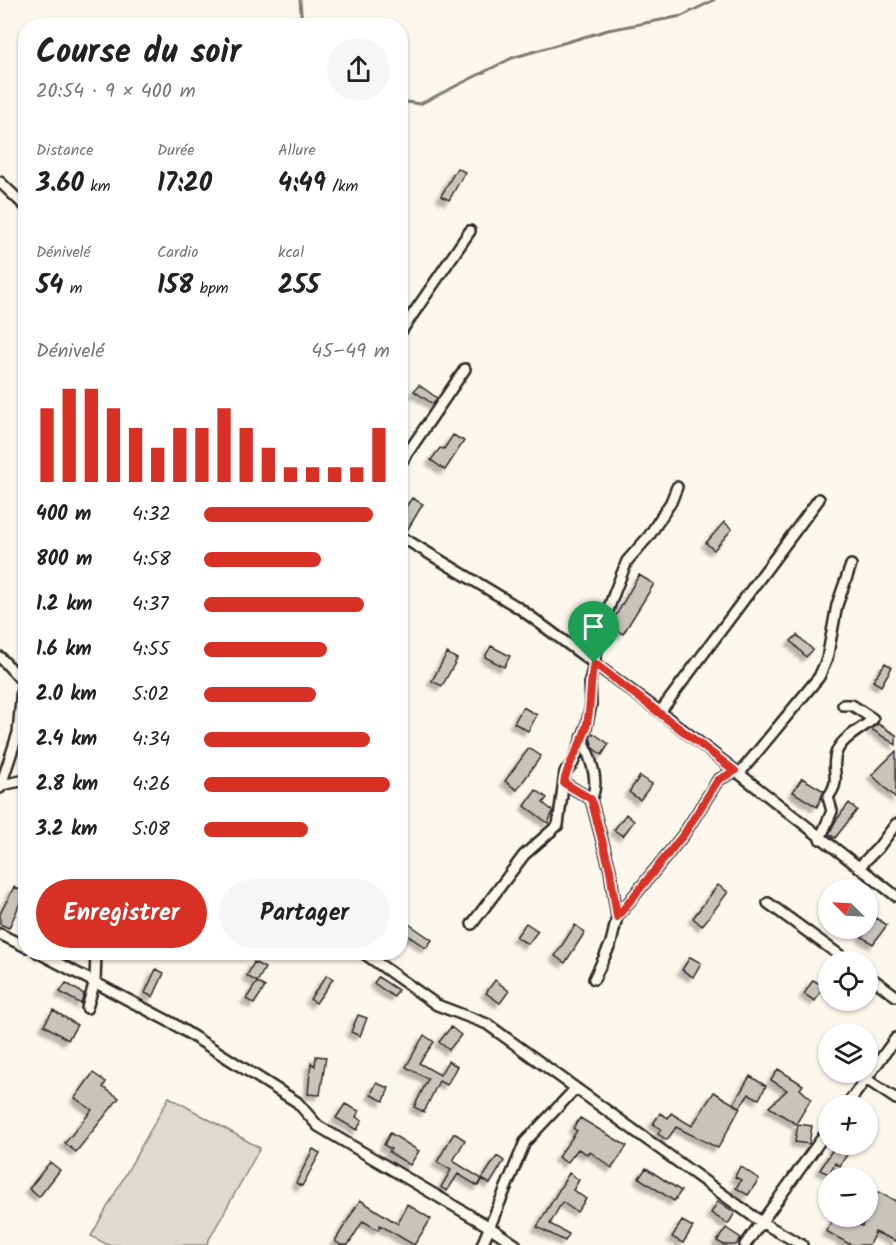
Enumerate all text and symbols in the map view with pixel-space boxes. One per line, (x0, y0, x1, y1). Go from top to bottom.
text: Course du soir (36, 27, 241, 80)
button: share (327, 38, 390, 101)
text: 20:54 · 9 × 400 m (36, 76, 196, 108)
text: Distance (36, 138, 94, 163)
text: Durée (157, 138, 195, 163)
text: Allure (278, 138, 316, 163)
text: 3.60 (36, 163, 84, 205)
text: 17:20 (157, 163, 212, 205)
text: 4:49 (278, 163, 326, 205)
text: km (84, 174, 110, 199)
text: /km (326, 174, 358, 199)
text: Dénivelé (36, 240, 91, 265)
text: Cardio (157, 240, 198, 265)
text: kcal (278, 240, 304, 265)
text: 54 (36, 265, 63, 307)
text: 158 (157, 265, 193, 307)
text: 255 (278, 265, 319, 307)
text: m (63, 276, 82, 301)
text: bpm (193, 276, 229, 301)
text: Dénivelé (36, 336, 104, 368)
text: 45–49 m (311, 336, 390, 368)
text: 400 m (36, 499, 92, 531)
text: 4:32 (132, 499, 171, 531)
text: 800 m (36, 544, 92, 576)
text: 4:58 (132, 544, 171, 576)
text: 1.2 km (36, 589, 92, 621)
text: 4:37 (132, 589, 169, 621)
pin (568, 601, 619, 663)
icon: arrive (577, 610, 610, 643)
text: 1.6 km (36, 634, 92, 666)
text: 4:55 (132, 634, 169, 666)
text: 2.0 km (36, 679, 97, 711)
text: 5:02 (132, 679, 169, 711)
text: 2.4 km (36, 724, 97, 756)
text: 4:34 (132, 724, 170, 756)
text: 2.8 km (36, 769, 98, 801)
text: 4:26 (132, 769, 171, 801)
text: 3.2 km (36, 814, 97, 846)
text: 5:08 (132, 814, 170, 846)
button: Enregistrer (36, 879, 207, 948)
button: Partager (219, 879, 390, 948)
north arrow (818, 879, 878, 939)
map controls (818, 879, 878, 1227)
button: locate (818, 951, 878, 1011)
button: layers (818, 1023, 878, 1083)
button: + (818, 1095, 878, 1155)
button: − (818, 1167, 878, 1227)

